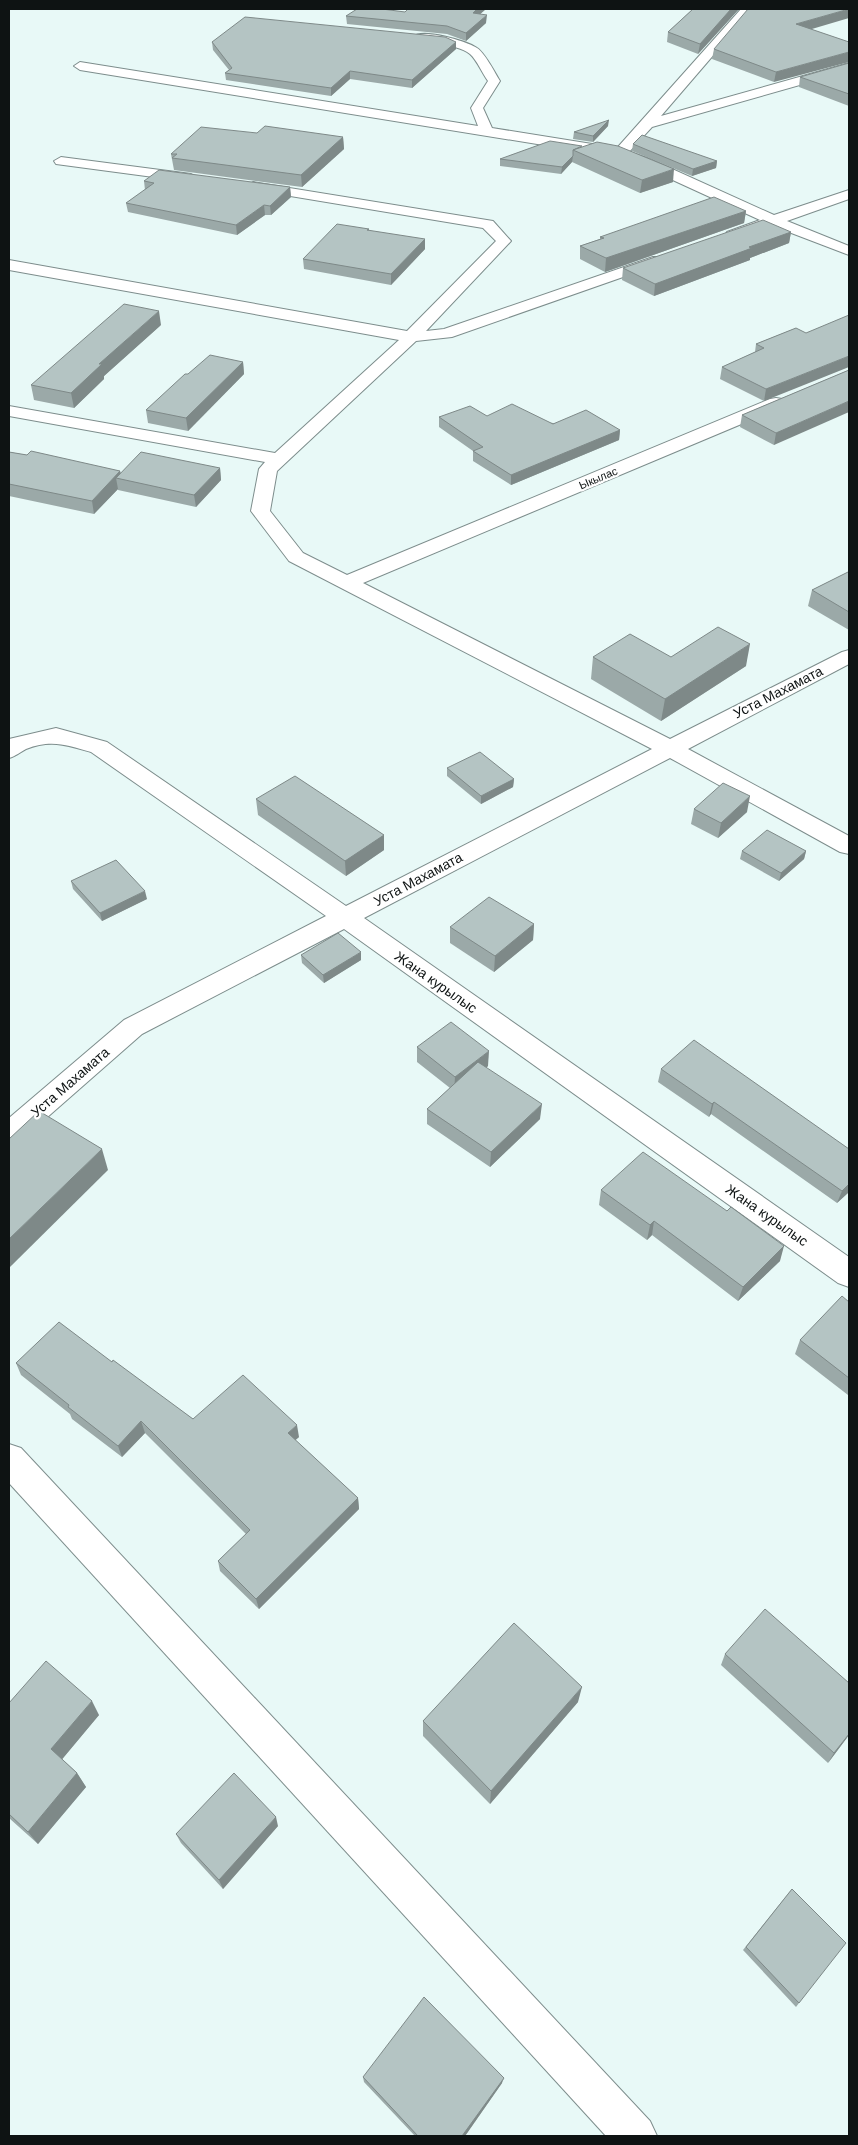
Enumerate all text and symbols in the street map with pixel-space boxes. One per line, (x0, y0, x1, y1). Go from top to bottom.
street label: Ыкылас (577, 464, 619, 491)
street label: Уста Махамата (731, 662, 826, 721)
street label: Уста Махамата (371, 849, 465, 909)
street label: Жана курылыс (392, 948, 480, 1016)
street label: Уста Махамата (28, 1044, 112, 1120)
street label: Жана курылыс (723, 1181, 811, 1249)

